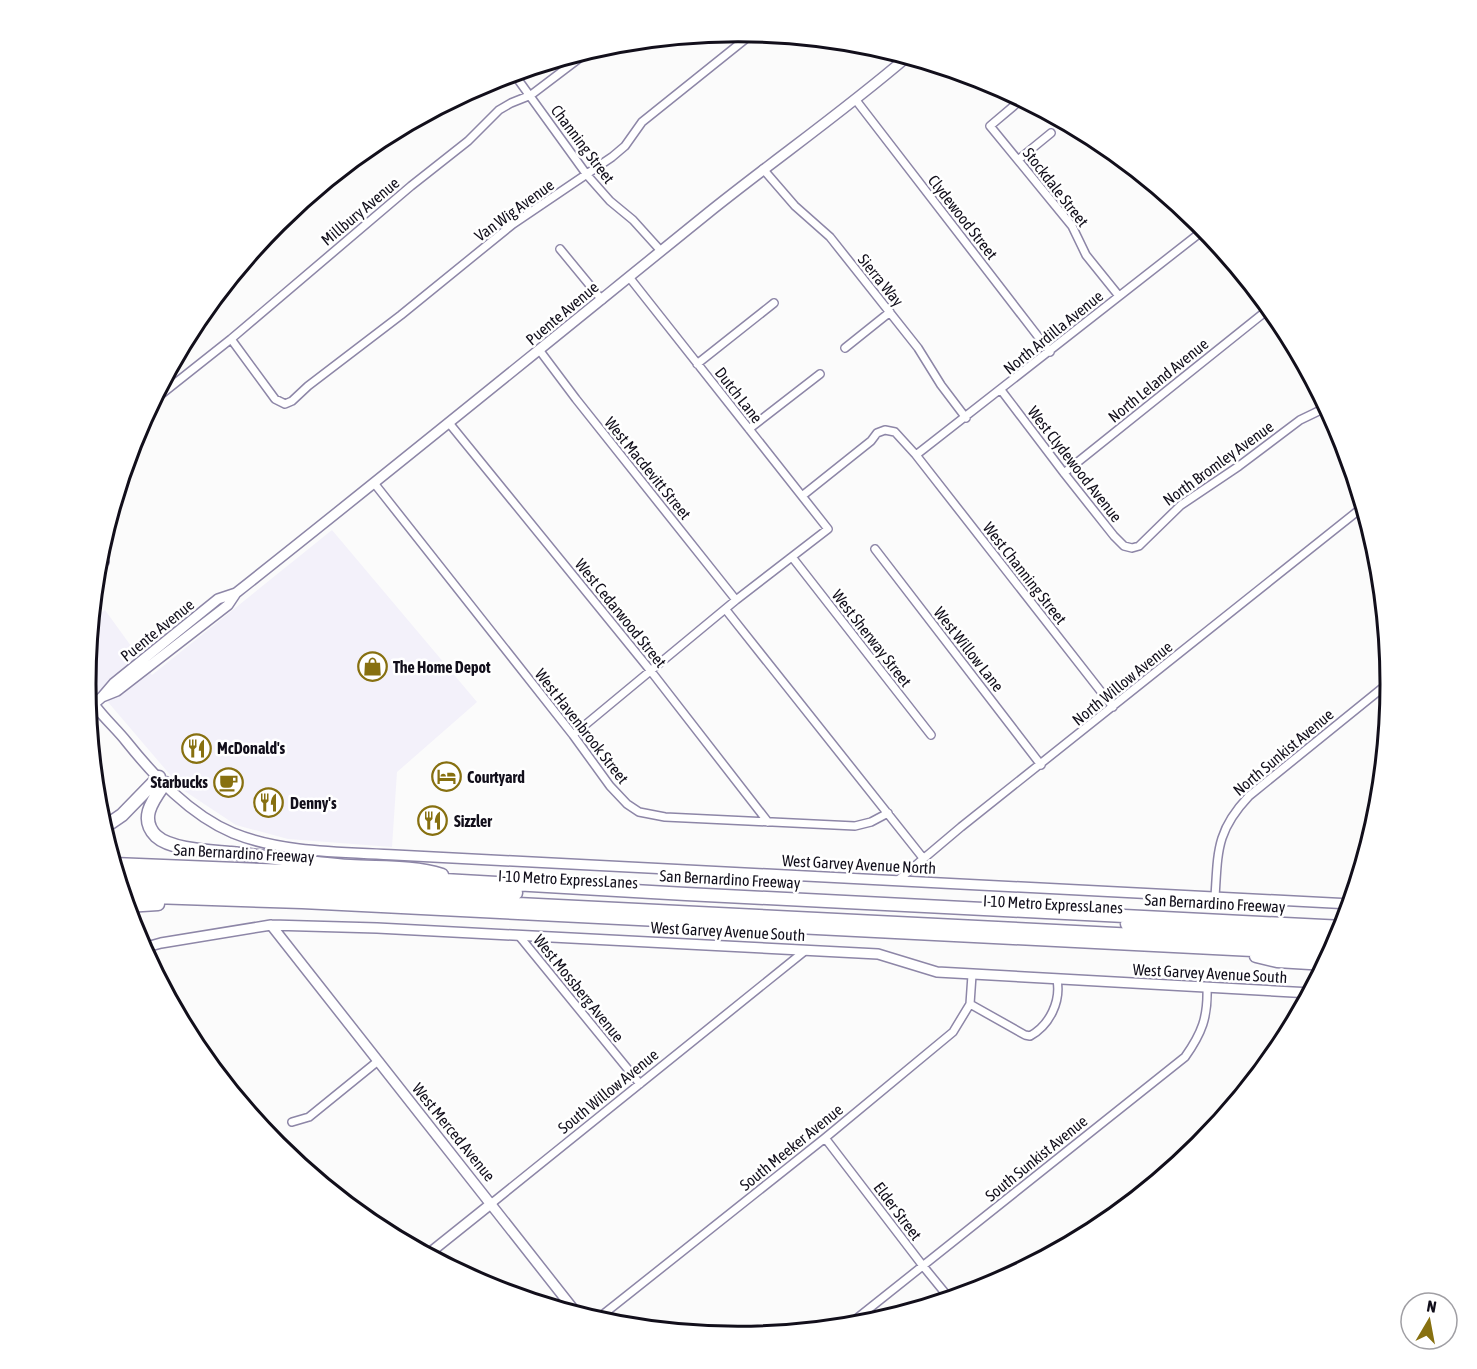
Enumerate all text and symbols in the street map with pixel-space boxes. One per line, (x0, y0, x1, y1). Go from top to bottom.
street label: Channing Street (547, 101, 619, 188)
street label: Stockdale Street (1020, 144, 1093, 230)
street label: Clydewood Street (924, 171, 1002, 264)
street label: Millbury Avenue (317, 173, 403, 250)
street label: Van Wig Avenue (471, 175, 558, 246)
street label: Sierra Way (854, 250, 908, 311)
street label: Puente Avenue (522, 278, 602, 348)
street label: North Ardilla Avenue (1000, 287, 1106, 377)
street label: North Leland Avenue (1105, 334, 1211, 426)
street label: Dutch Lane (712, 364, 766, 426)
street label: West Clydewood Avenue (1023, 403, 1126, 526)
street label: West Macdevitt Street (601, 413, 695, 523)
street label: North Bromley Avenue (1159, 417, 1277, 510)
street label: West Channing Street (979, 518, 1071, 628)
street label: West Cedarwood Street (572, 555, 670, 671)
street label: West Sherway Street (828, 586, 916, 691)
street label: Puente Avenue (117, 595, 197, 665)
street label: West Willow Lane (930, 603, 1008, 695)
street label: North Willow Avenue (1069, 637, 1175, 729)
shop icon: The Home Depot (356, 651, 388, 683)
place label: The Home Depot (393, 658, 491, 676)
street label: West Havenbrook Street (532, 665, 633, 787)
street label: North Sunkist Avenue (1229, 705, 1337, 799)
restaurant icon: McDonald's (180, 732, 212, 764)
place label: McDonald's (217, 739, 286, 757)
hotel icon: Courtyard (430, 761, 462, 793)
cafe icon: Starbucks (213, 766, 245, 798)
place label: Courtyard (467, 768, 525, 786)
place label: Starbucks (151, 773, 208, 791)
restaurant icon: Denny's (253, 787, 285, 819)
place label: Denny's (290, 794, 337, 812)
restaurant icon: Sizzler (417, 805, 449, 837)
place label: Sizzler (454, 812, 492, 830)
street label: San Bernardino Freeway (173, 840, 315, 867)
street label: West Garvey Avenue North (781, 851, 936, 878)
street label: I-10 Metro ExpressLanes (498, 866, 639, 893)
street label: San Bernardino Freeway (659, 866, 801, 893)
street label: San Bernardino Freeway (1144, 890, 1286, 917)
street label: I-10 Metro ExpressLanes (983, 891, 1124, 918)
street label: West Garvey Avenue South (650, 918, 806, 945)
street label: West Mossberg Avenue (529, 931, 628, 1046)
street label: West Garvey Avenue South (1132, 960, 1288, 987)
street label: South Willow Avenue (554, 1045, 662, 1137)
street label: West Merced Avenue (409, 1079, 499, 1185)
street label: South Meeker Avenue (736, 1100, 846, 1194)
street label: South Sunkist Avenue (981, 1111, 1091, 1205)
street label: Elder Street (870, 1179, 926, 1244)
north arrow (1399, 1291, 1459, 1351)
text: N (1425, 1297, 1438, 1316)

